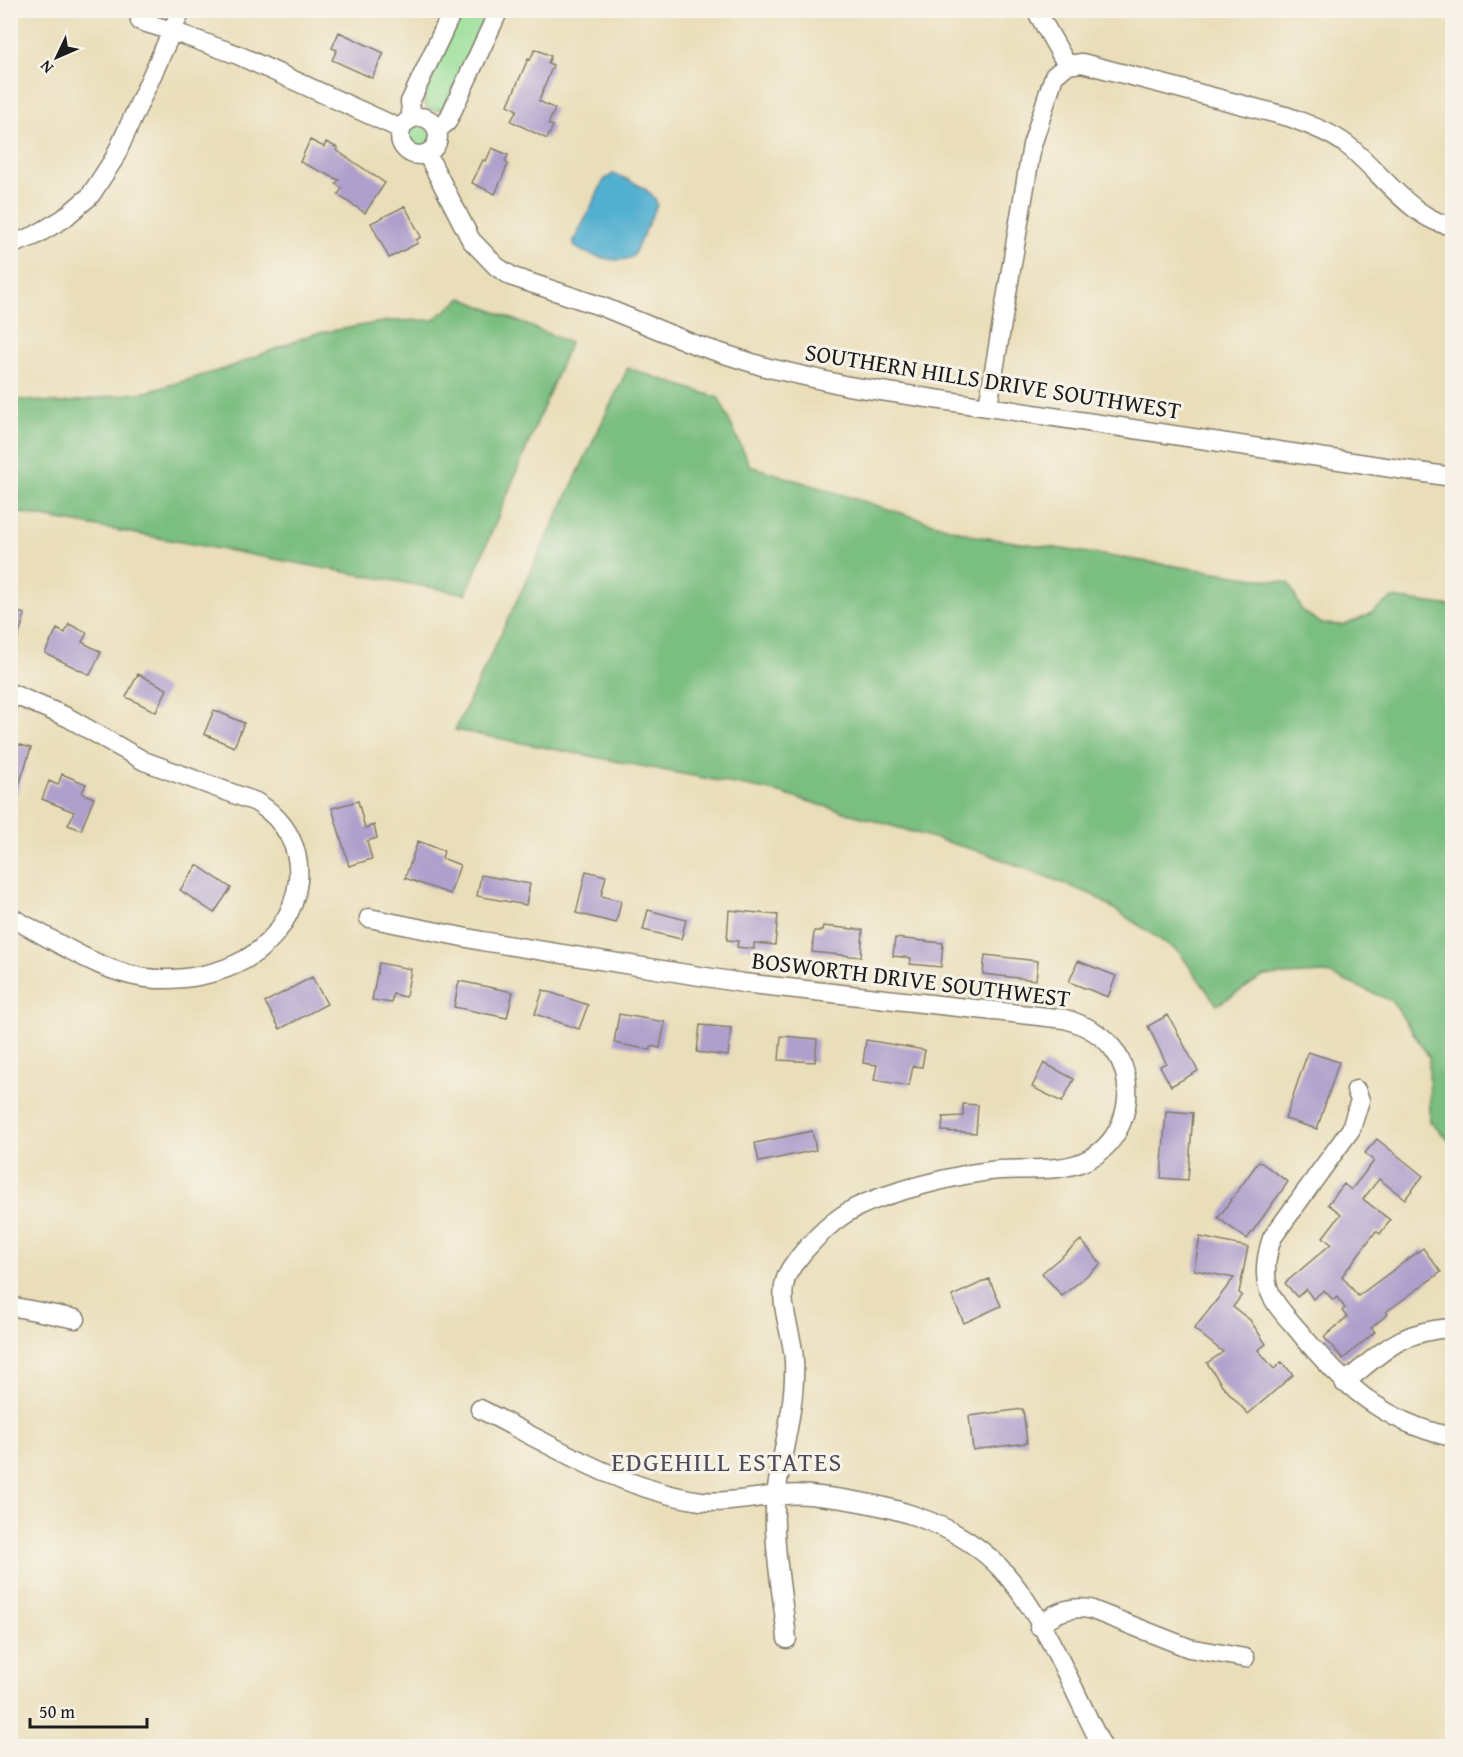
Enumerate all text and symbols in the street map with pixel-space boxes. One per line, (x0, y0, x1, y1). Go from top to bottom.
north arrow (27, 27, 87, 87)
text: N (34, 55, 59, 80)
street label: SOUTHERN HILLS DRIVE SOUTHWEST (802, 334, 1184, 428)
street label: BOSWORTH DRIVE SOUTHWEST (750, 942, 1072, 1016)
district label: EDGEHILL ESTATES (611, 1442, 843, 1481)
scale bar (30, 1691, 147, 1729)
text: 50 m (39, 1698, 75, 1725)

